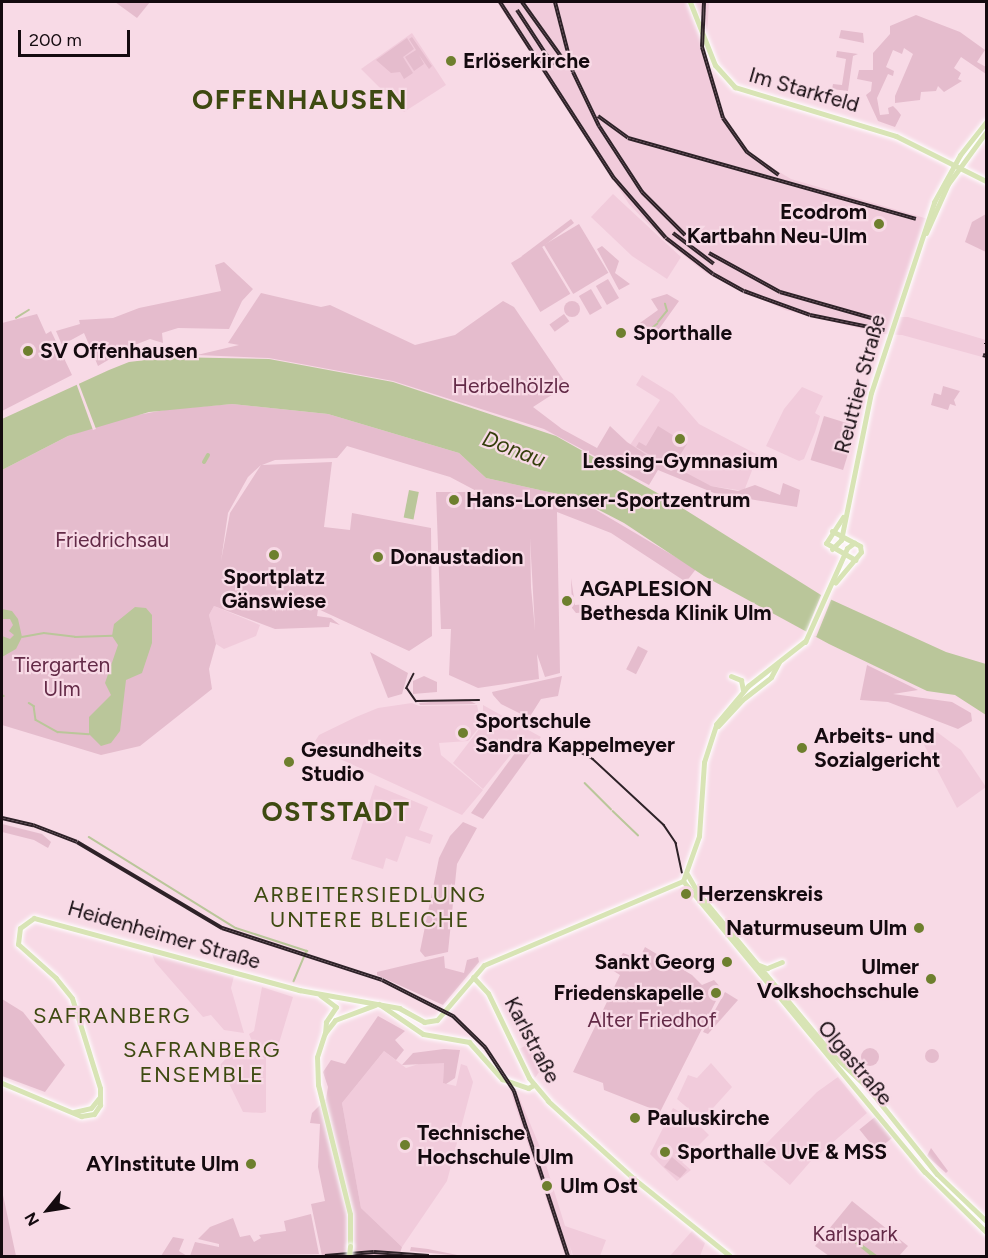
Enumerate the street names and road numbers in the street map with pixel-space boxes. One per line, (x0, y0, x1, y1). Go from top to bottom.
street label: Im Starkfeld (746, 62, 862, 118)
street label: Reuttier Straße (829, 312, 891, 456)
street label: Heidenheimer Straße (65, 895, 263, 975)
street label: Karlstraße (499, 993, 565, 1087)
street label: Olgastraße (812, 1016, 898, 1110)

